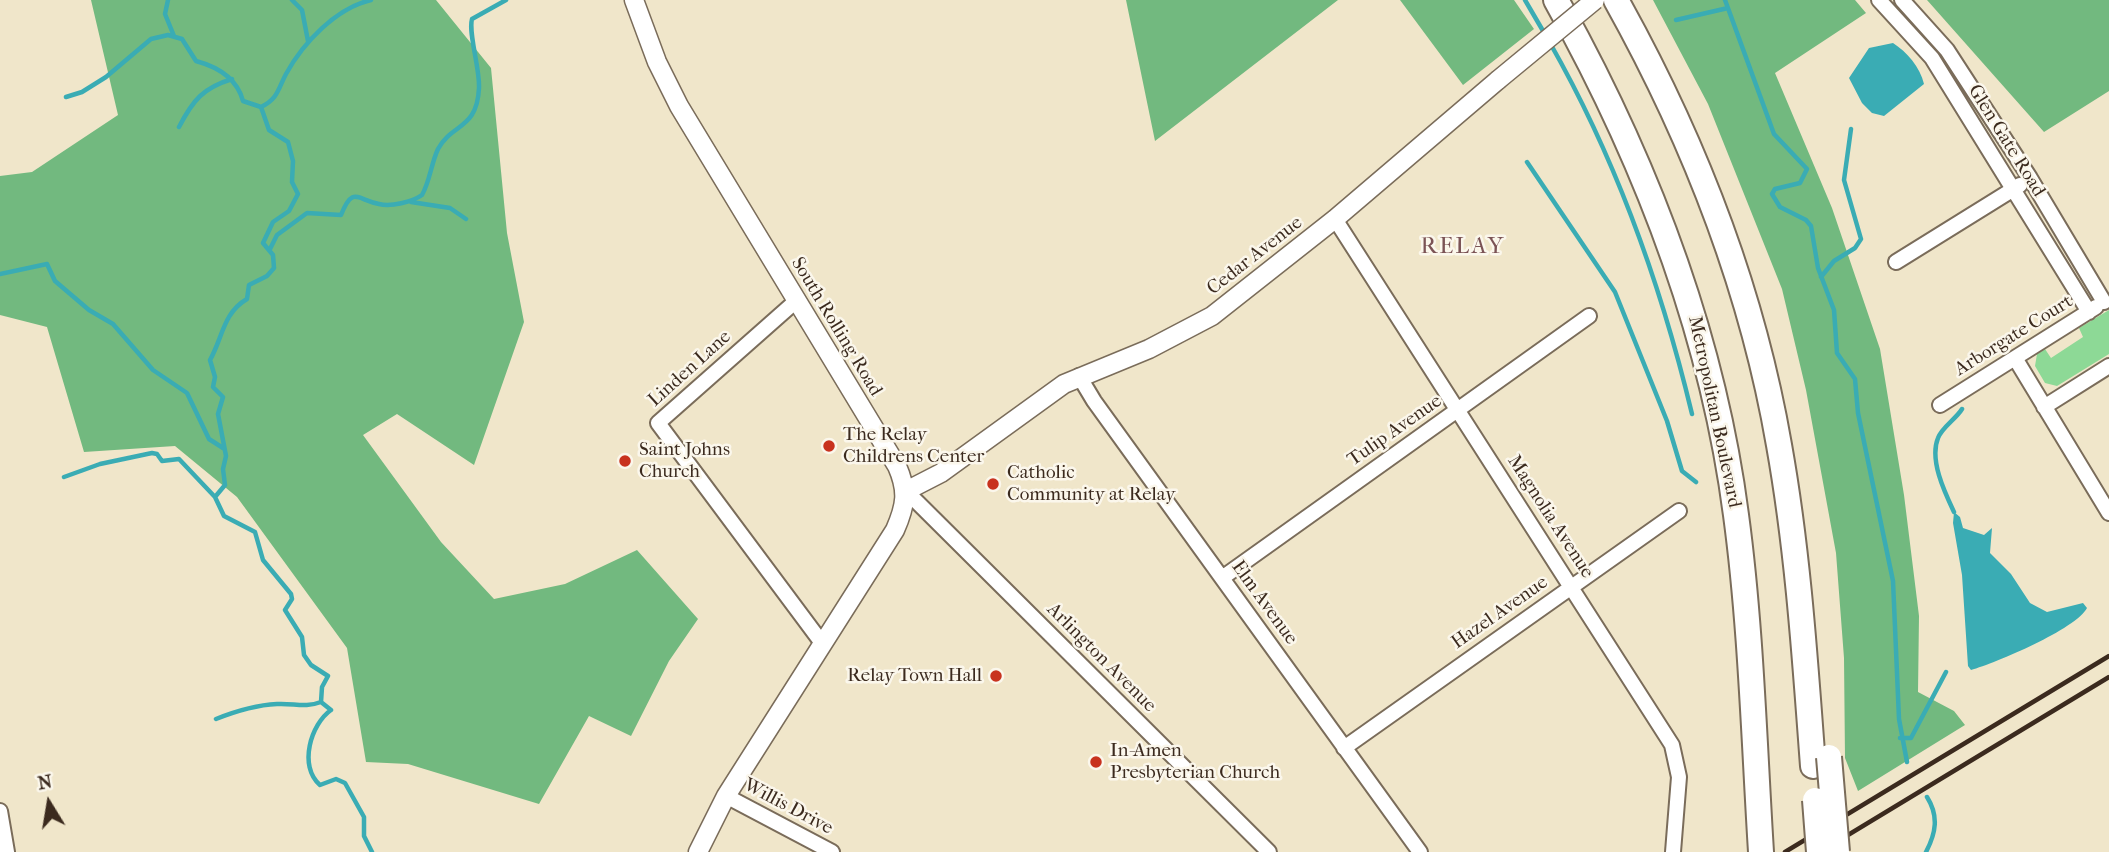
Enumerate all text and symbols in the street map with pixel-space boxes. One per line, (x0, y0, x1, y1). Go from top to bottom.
street label: Glen Gate Road (1962, 81, 2050, 201)
street label: Cedar Avenue (1203, 212, 1307, 300)
district label: RELAY (1421, 233, 1505, 261)
street label: South Rolling Road (785, 253, 887, 401)
street label: Arborgate Court (1951, 291, 2077, 381)
street label: Metropolitan Boulevard (1683, 314, 1745, 510)
street label: Linden Lane (644, 326, 736, 412)
street label: Tulip Avenue (1344, 390, 1446, 472)
place label: The Relay Childrens Center (843, 424, 984, 468)
marker: The Relay Childrens Center (821, 438, 837, 454)
place label: Saint Johns Church (639, 439, 730, 483)
street label: Magnolia Avenue (1502, 451, 1598, 583)
marker: Saint Johns Church (617, 453, 633, 469)
place label: Catholic Community at Relay (1007, 462, 1175, 506)
marker: Catholic Community at Relay (985, 476, 1001, 492)
street label: Elm Avenue (1226, 557, 1302, 649)
street label: Hazel Avenue (1448, 571, 1552, 655)
street label: Arlington Avenue (1042, 599, 1160, 717)
place label: Relay Town Hall (847, 665, 982, 687)
marker: Relay Town Hall (988, 668, 1004, 684)
place label: In-Amen Presbyterian Church (1110, 740, 1280, 784)
marker: In-Amen Presbyterian Church (1088, 754, 1104, 770)
north arrow (14, 768, 84, 838)
text: N (36, 770, 54, 795)
street label: Willis Drive (739, 774, 837, 840)

